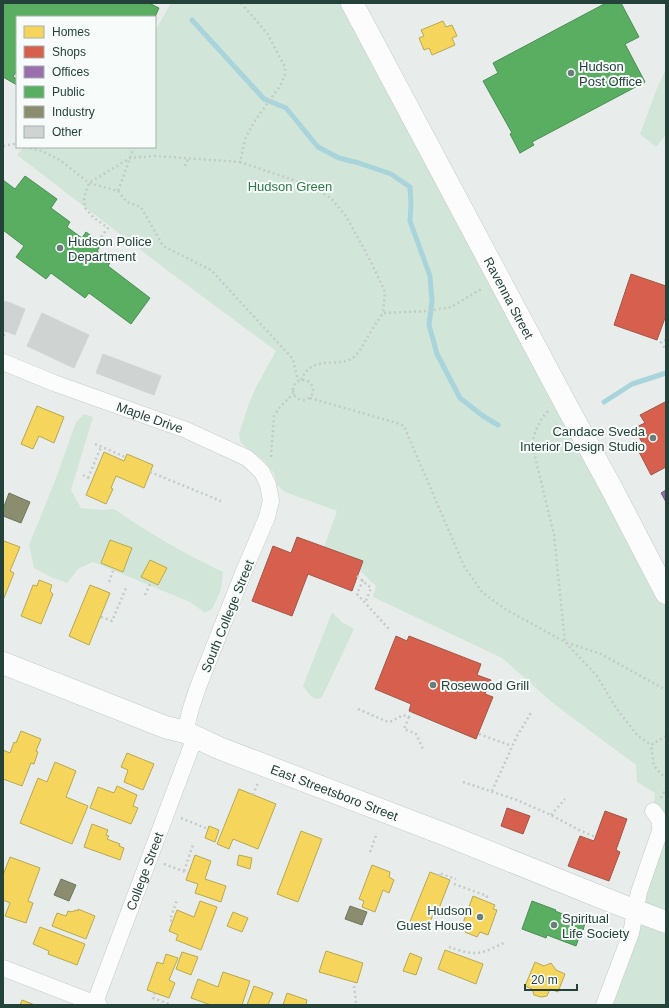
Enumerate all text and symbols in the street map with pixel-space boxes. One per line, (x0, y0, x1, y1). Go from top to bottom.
legend (16, 16, 156, 148)
text: Homes (52, 25, 90, 39)
text: Shops (52, 45, 86, 59)
place label: Hudson Post Office (579, 59, 642, 89)
text: Offices (52, 65, 89, 79)
marker: Hudson Post Office (566, 68, 576, 78)
text: Public (52, 85, 85, 99)
text: Industry (52, 105, 95, 119)
text: Other (52, 125, 82, 139)
park label: Hudson Green (248, 179, 332, 194)
place label: Hudson Police Department (68, 234, 152, 264)
marker: Hudson Police Department (55, 243, 65, 253)
street label: Ravenna Street (481, 255, 537, 342)
street label: Maple Drive (115, 399, 185, 436)
place label: Candace Sveda Interior Design Studio (520, 424, 646, 454)
marker: Candace Sveda Interior Design Studio (648, 433, 658, 443)
street label: South College Street (198, 557, 257, 675)
place label: Rosewood Grill (441, 678, 529, 693)
marker: Rosewood Grill (428, 680, 438, 690)
street label: East Streetsboro Street (268, 761, 400, 824)
street label: College Street (123, 830, 167, 913)
place label: Hudson Guest House (396, 903, 472, 933)
place label: Spiritual Life Society (562, 911, 630, 941)
marker: Hudson Guest House (475, 912, 485, 922)
marker: Spiritual Life Society (549, 920, 559, 930)
scale bar (525, 966, 577, 992)
text: 20 m (531, 973, 558, 987)

